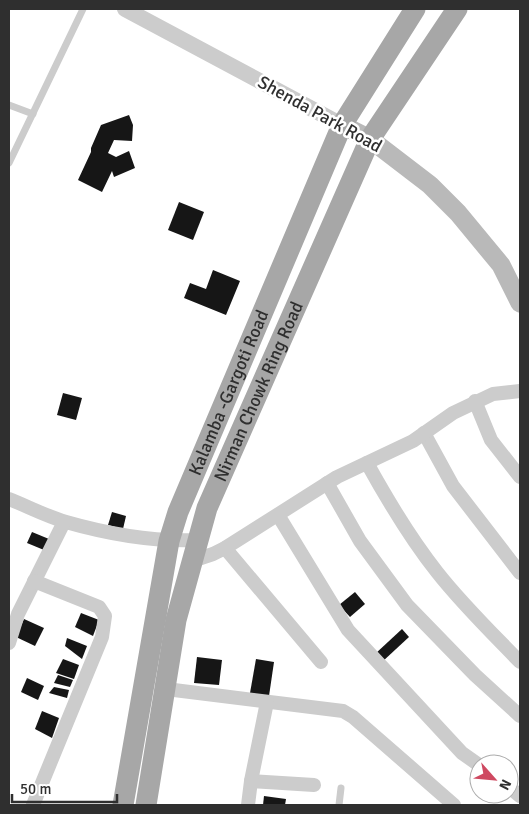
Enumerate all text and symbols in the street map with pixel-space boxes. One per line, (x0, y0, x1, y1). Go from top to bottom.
street label: Shenda Park Road (254, 71, 386, 157)
street label: Nirman Chowk Ring Road (209, 298, 308, 485)
street label: Kalamba -Gargoti Road (184, 307, 273, 479)
north arrow (469, 754, 519, 804)
scale bar (12, 772, 118, 804)
text: N (495, 776, 515, 793)
text: 50 m (20, 780, 51, 798)

